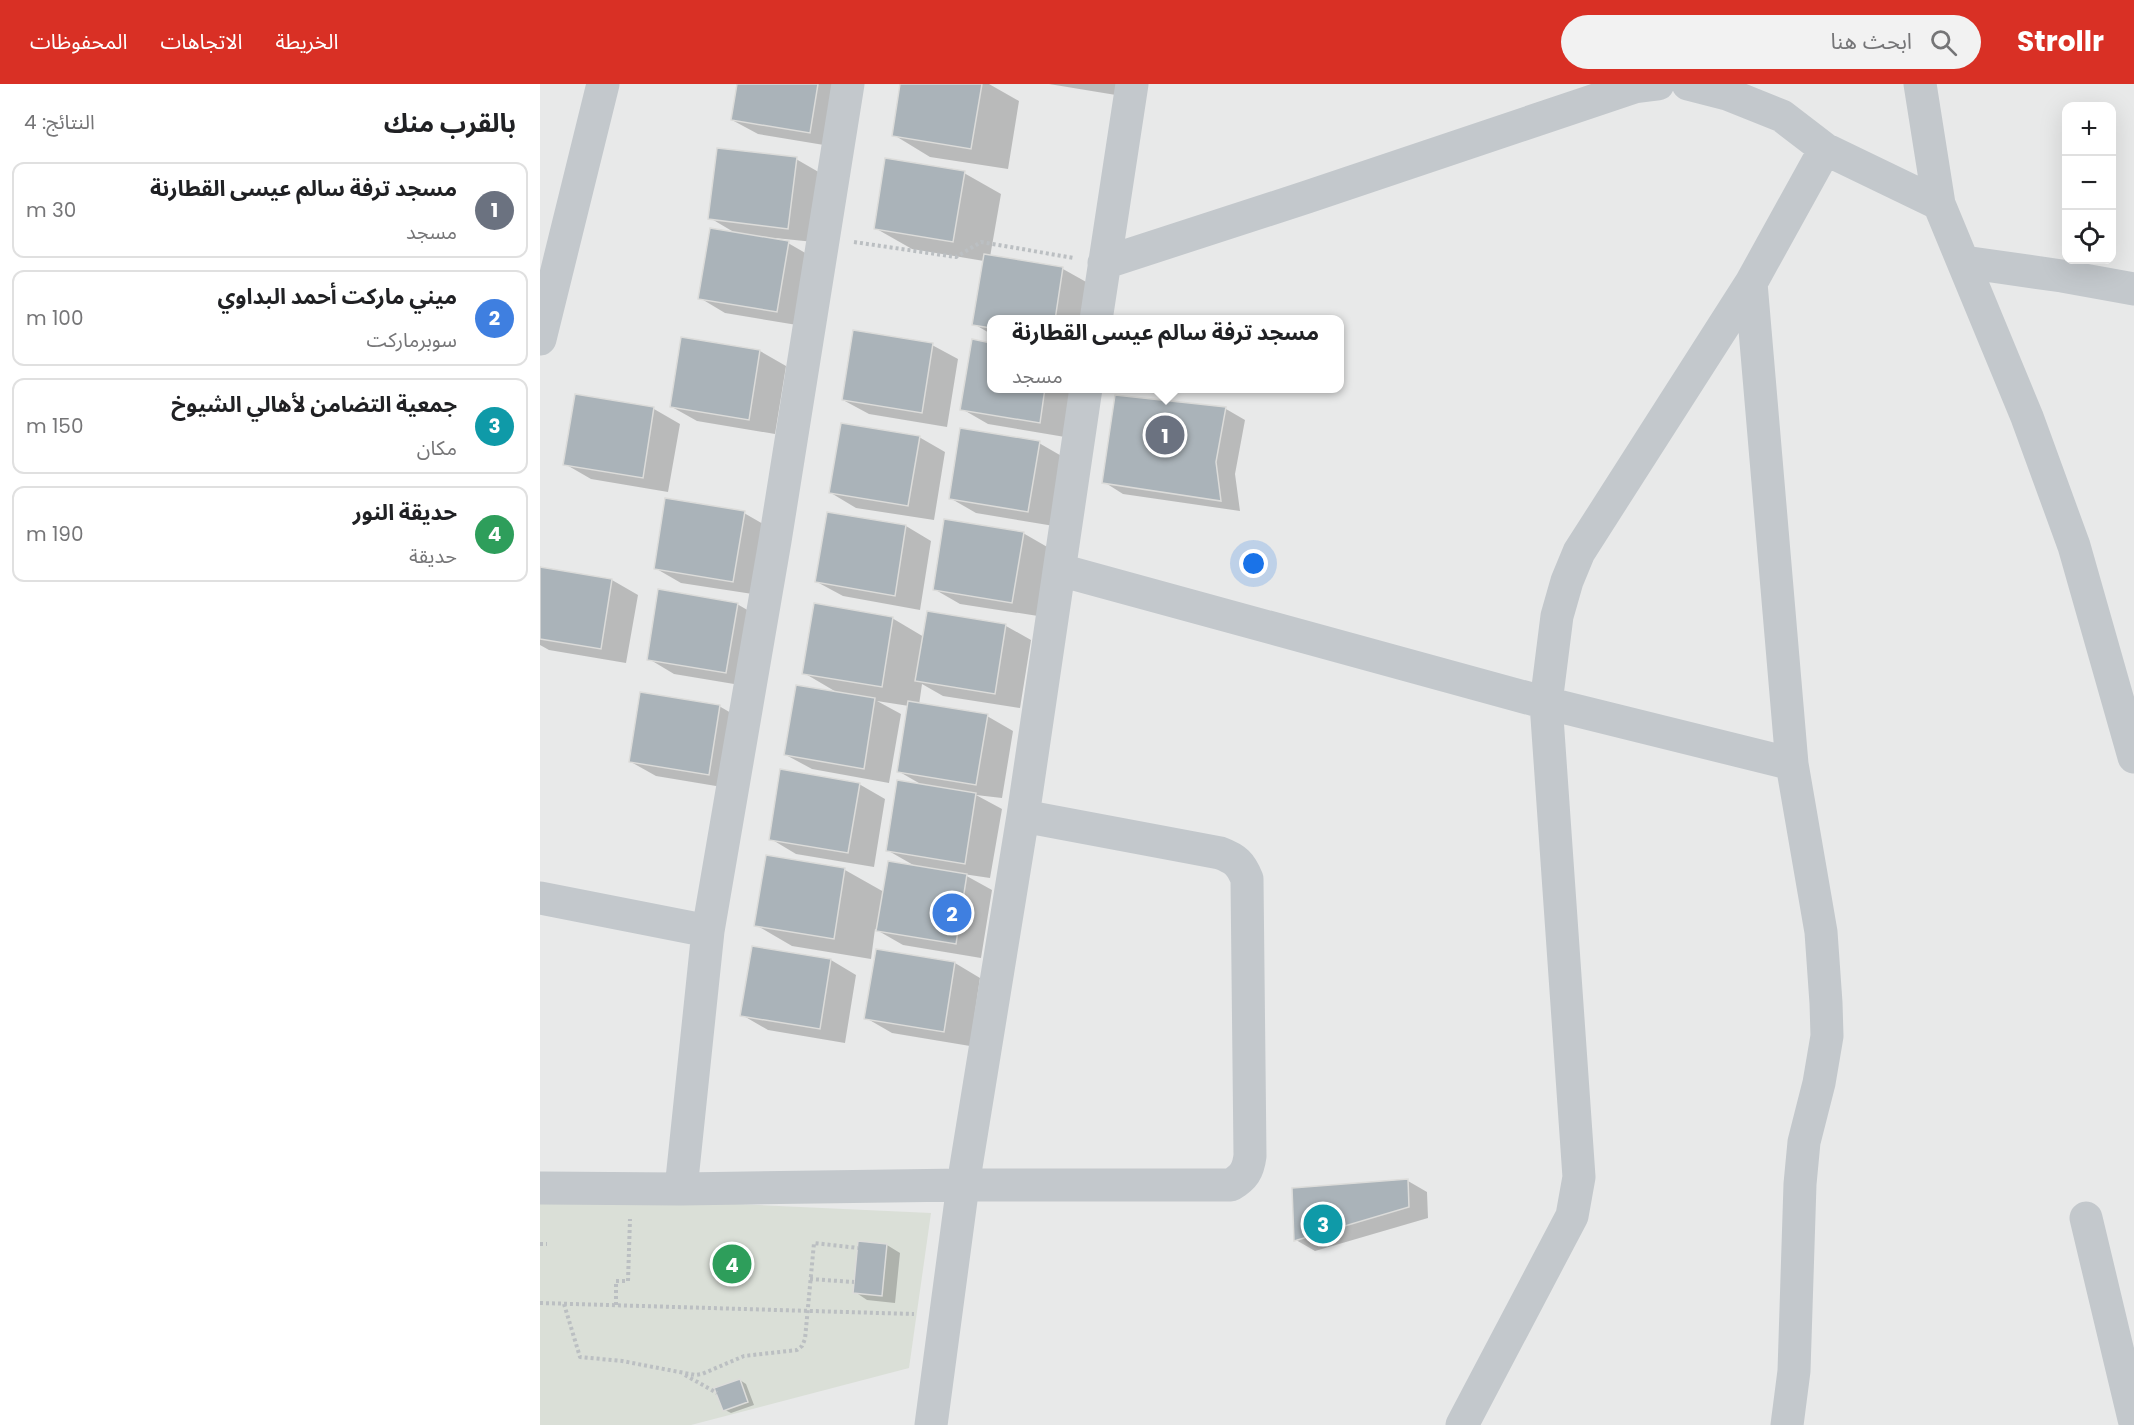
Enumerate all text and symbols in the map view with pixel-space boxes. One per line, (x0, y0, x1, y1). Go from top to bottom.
search box (1561, 15, 1981, 69)
text: Strollr (2017, 22, 2104, 61)
text: ابحث هنا (1830, 26, 1912, 57)
icon: search (1927, 26, 1960, 59)
text: المحفوظات (30, 27, 127, 56)
text: الاتجاهات (160, 27, 242, 56)
text: الخريطة (275, 27, 338, 56)
map controls (2062, 102, 2116, 264)
button: + (2062, 102, 2116, 156)
text: بالقرب منك (384, 105, 516, 141)
text: النتائج: 4 (24, 108, 95, 136)
button: − (2062, 156, 2116, 210)
text: مسجد ترفة سالم عيسى القطارنة (150, 173, 457, 204)
text: 30 m (26, 196, 76, 224)
text: 1 (491, 196, 498, 224)
button: locate (2062, 210, 2116, 264)
text: مسجد (406, 218, 457, 246)
text: ميني ماركت أحمد البداوي (217, 281, 457, 312)
text: 100 m (26, 304, 83, 332)
text: 2 (489, 304, 500, 332)
popup (987, 315, 1344, 393)
text: مسجد ترفة سالم عيسى القطارنة (1012, 317, 1319, 348)
text: سوبرماركت (366, 326, 457, 354)
text: مسجد (1012, 362, 1063, 390)
text: جمعية التضامن لأهالي الشيوخ (171, 389, 457, 420)
text: 150 m (26, 412, 83, 440)
text: 3 (488, 412, 501, 440)
pin: 1 (1146, 412, 1184, 458)
text: مكان (417, 434, 457, 462)
text: حديقة النور (353, 497, 457, 528)
text: 190 m (26, 520, 84, 548)
text: 4 (488, 520, 501, 548)
text: حديقة (409, 542, 457, 570)
your location (1239, 549, 1268, 578)
pin: 2 (932, 890, 972, 936)
pin: 3 (1304, 1202, 1342, 1246)
pin: 4 (712, 1242, 752, 1286)

